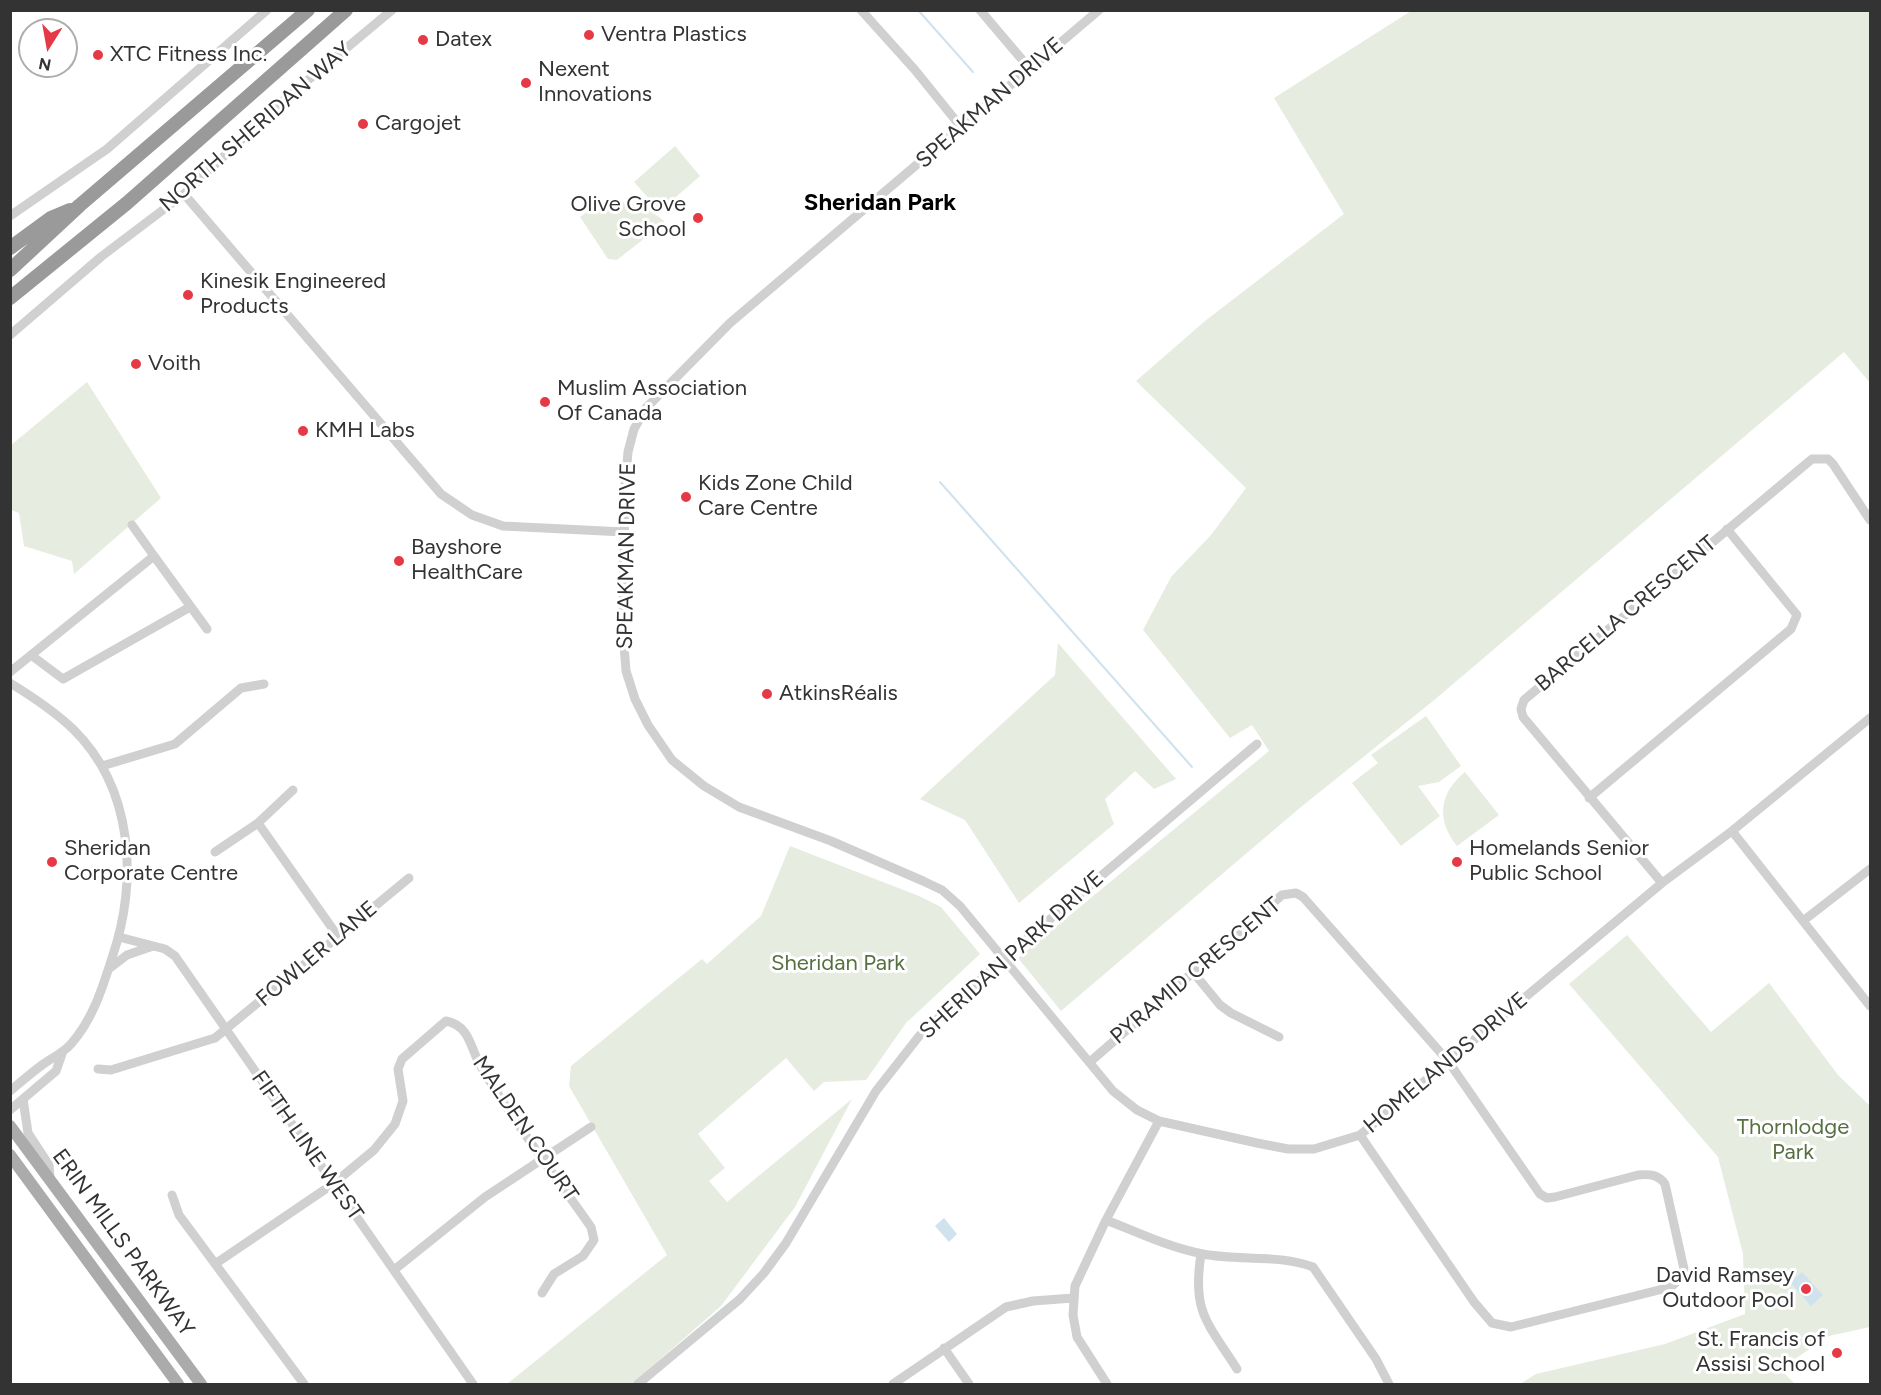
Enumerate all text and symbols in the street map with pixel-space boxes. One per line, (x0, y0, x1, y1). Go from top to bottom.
north arrow (18, 18, 78, 78)
place label: Ventra Plastics (601, 22, 747, 48)
place label: Datex (435, 27, 492, 53)
marker: Ventra Plastics (582, 28, 596, 42)
street label: SPEAKMAN DRIVE (911, 32, 1069, 174)
marker: Datex (416, 33, 430, 47)
street label: NORTH SHERIDAN WAY (155, 36, 357, 218)
place label: XTC Fitness Inc. (110, 42, 267, 68)
marker: XTC Fitness Inc. (91, 48, 105, 62)
text: N (37, 54, 53, 75)
place label: Nexent Innovations (538, 57, 652, 108)
marker: Nexent Innovations (519, 76, 533, 90)
place label: Cargojet (375, 111, 461, 137)
marker: Cargojet (356, 117, 370, 131)
district label: Sheridan Park (804, 189, 956, 217)
place label: Olive Grove School (571, 192, 686, 243)
marker: Olive Grove School (691, 211, 705, 225)
place label: Kinesik Engineered Products (200, 269, 386, 320)
marker: Kinesik Engineered Products (181, 288, 195, 302)
place label: Voith (148, 351, 201, 377)
marker: Voith (129, 357, 143, 371)
place label: Muslim Association Of Canada (557, 376, 747, 428)
marker: Muslim Association Of Canada (538, 395, 552, 409)
place label: KMH Labs (315, 418, 415, 444)
marker: KMH Labs (296, 424, 310, 438)
street label: SPEAKMAN DRIVE (612, 462, 642, 650)
place label: Kids Zone Child Care Centre (698, 471, 853, 522)
marker: Kids Zone Child Care Centre (679, 490, 693, 504)
street label: BARCELLA CRESCENT (1530, 530, 1722, 698)
place label: Bayshore HealthCare (411, 535, 523, 586)
marker: Bayshore HealthCare (392, 554, 406, 568)
place label: AtkinsRéalis (779, 681, 898, 707)
marker: AtkinsRéalis (760, 687, 774, 701)
place label: Sheridan Corporate Centre (64, 836, 238, 888)
place label: Homelands Senior Public School (1469, 836, 1649, 888)
marker: Sheridan Corporate Centre (45, 855, 59, 869)
marker: Homelands Senior Public School (1450, 855, 1464, 869)
street label: SHERIDAN PARK DRIVE (914, 865, 1110, 1045)
street label: PYRAMID CRESCENT (1106, 892, 1286, 1050)
street label: FOWLER LANE (251, 896, 383, 1012)
park label: Sheridan Park (771, 951, 905, 977)
street label: HOMELANDS DRIVE (1359, 987, 1533, 1139)
street label: MALDEN COURT (467, 1051, 583, 1207)
street label: FIFTH LINE WEST (246, 1066, 368, 1226)
park label: Thornlodge Park (1737, 1115, 1849, 1166)
street label: ERIN MILLS PARKWAY (46, 1144, 200, 1342)
place label: David Ramsey Outdoor Pool (1656, 1263, 1794, 1314)
marker: David Ramsey Outdoor Pool (1799, 1282, 1813, 1296)
place label: St. Francis of Assisi School (1696, 1327, 1825, 1378)
marker: St. Francis of Assisi School (1830, 1346, 1844, 1360)

